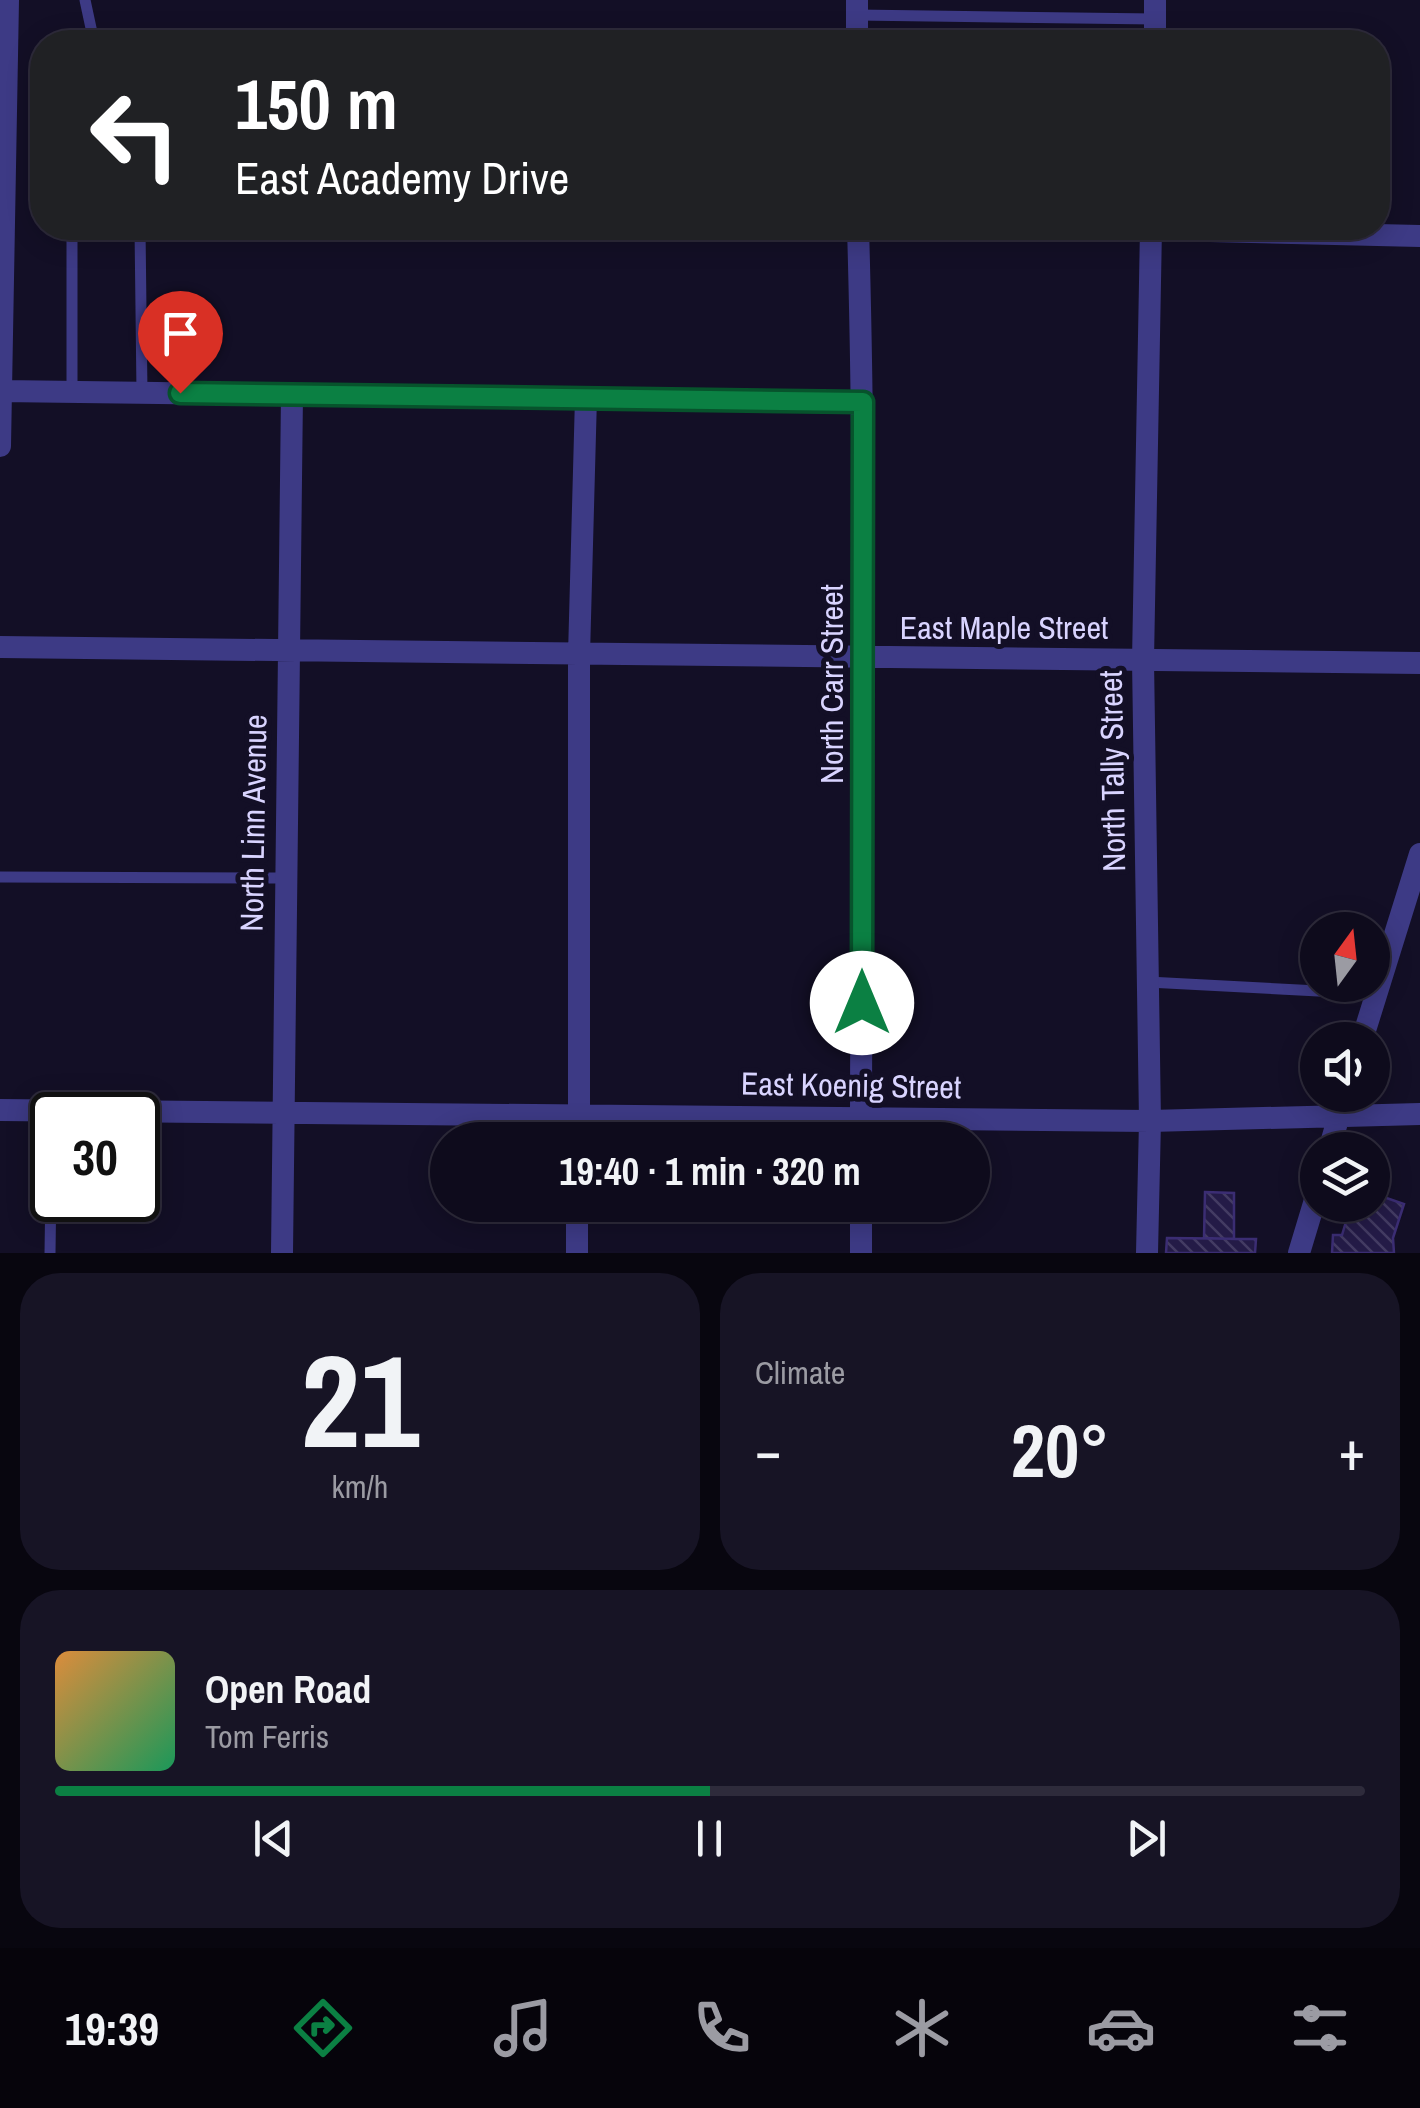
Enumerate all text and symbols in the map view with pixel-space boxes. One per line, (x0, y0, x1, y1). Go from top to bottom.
text: 150 m (235, 57, 398, 151)
icon: left (70, 70, 200, 200)
text: East Academy Drive (235, 147, 569, 208)
pin (138, 291, 223, 394)
icon: arrive (153, 306, 208, 361)
street label: North Carr Street (810, 584, 853, 784)
street label: East Maple Street (900, 606, 1108, 649)
street label: North Tally Street (1089, 670, 1135, 872)
street label: North Linn Avenue (230, 714, 276, 932)
north arrow (1300, 912, 1390, 1002)
map controls (1300, 912, 1390, 1222)
position arrow (810, 951, 914, 1055)
button: sound (1300, 1022, 1390, 1112)
street label: East Koenig Street (740, 1062, 962, 1108)
speed limit sign: 30 (30, 1092, 160, 1222)
button: layers (1300, 1132, 1390, 1222)
text: 19:40 · 1 min · 320 m (559, 1146, 861, 1197)
text: 21 (301, 1312, 419, 1488)
text: Climate (755, 1351, 845, 1394)
text: 20° (1011, 1399, 1109, 1500)
text: − (755, 1413, 781, 1487)
text: + (1339, 1413, 1365, 1487)
text: km/h (332, 1465, 388, 1508)
text: Open Road (205, 1664, 371, 1715)
text: Tom Ferris (205, 1715, 329, 1758)
icon: previous (246, 1811, 301, 1866)
icon: pause (682, 1811, 737, 1866)
icon: next (1119, 1811, 1174, 1866)
icon: directions (288, 1993, 358, 2063)
icon: music (488, 1993, 558, 2063)
icon: phone (687, 1993, 757, 2063)
icon: climate (887, 1993, 957, 2063)
icon: car (1086, 1993, 1156, 2063)
icon: filters (1285, 1993, 1355, 2063)
text: 19:39 (65, 1998, 159, 2059)

